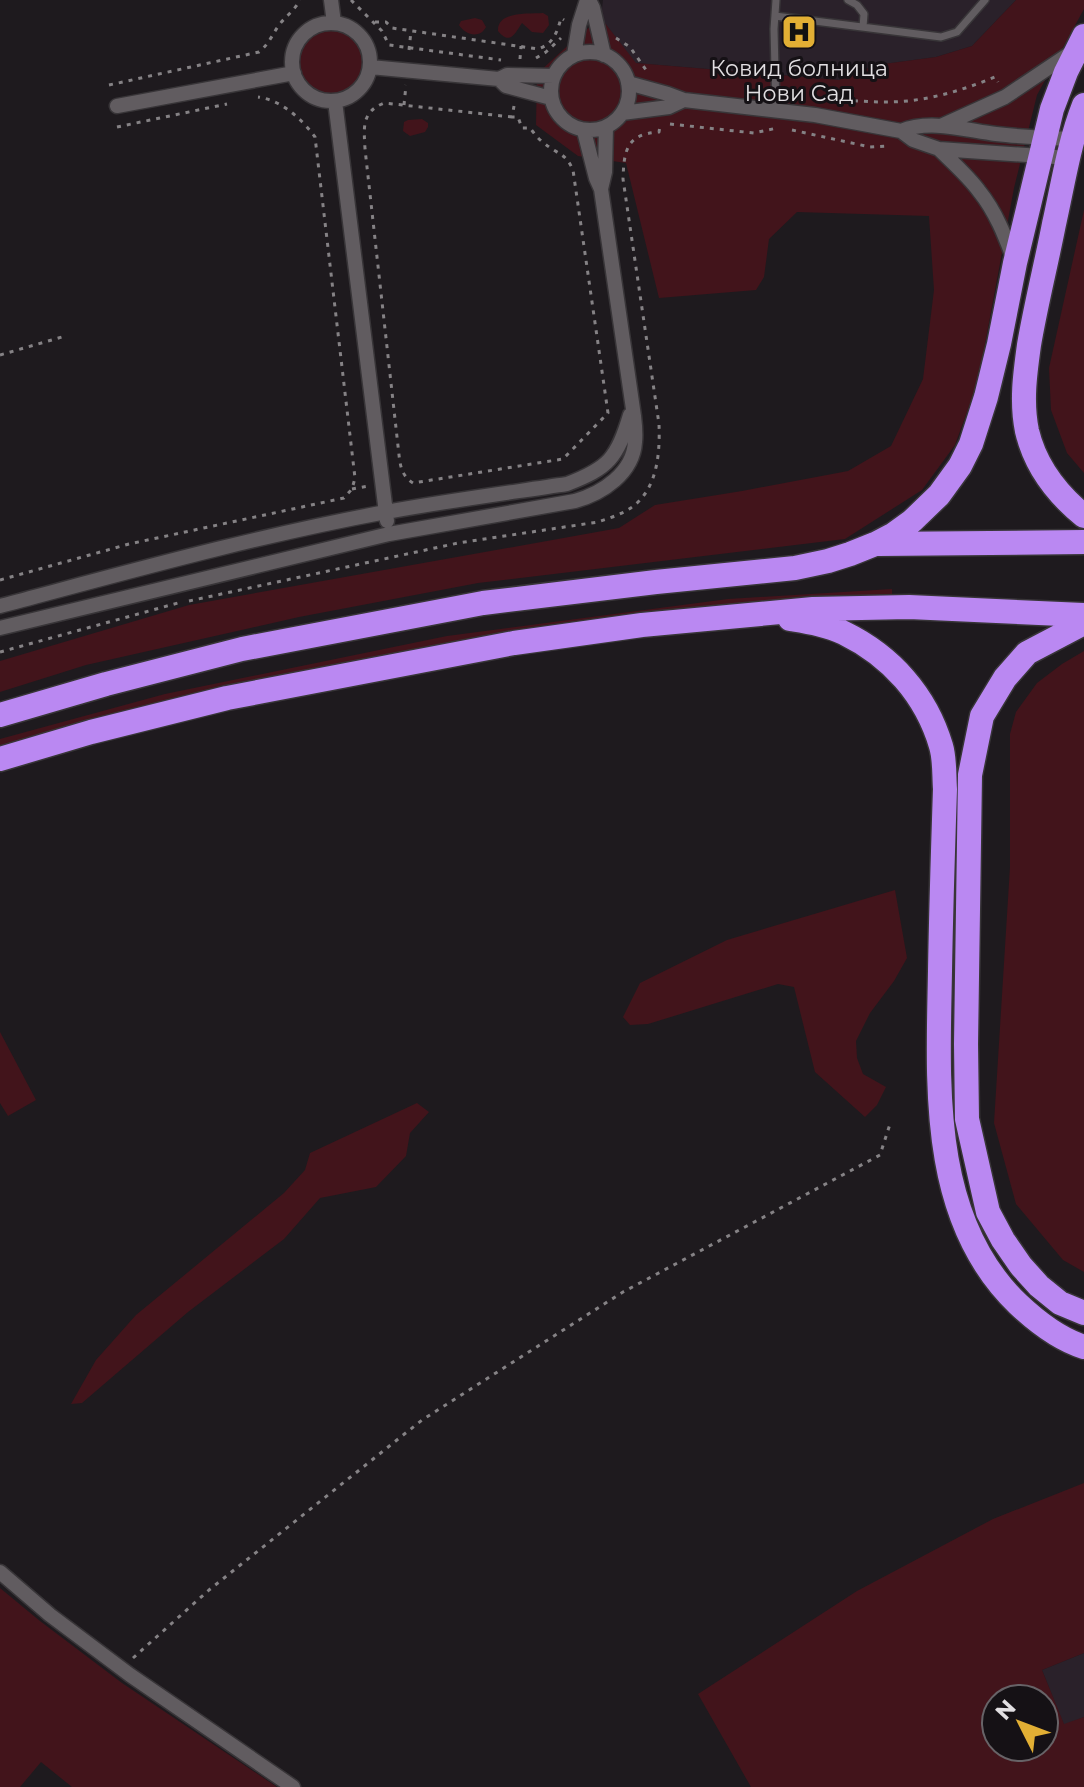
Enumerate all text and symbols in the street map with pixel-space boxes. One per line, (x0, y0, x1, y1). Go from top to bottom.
hospital icon: Ковид болница Нови Сад (780, 13, 818, 51)
place label: Ковид болница Нови Сад (710, 55, 888, 107)
north arrow (980, 1683, 1060, 1763)
text: N (990, 1694, 1021, 1726)

